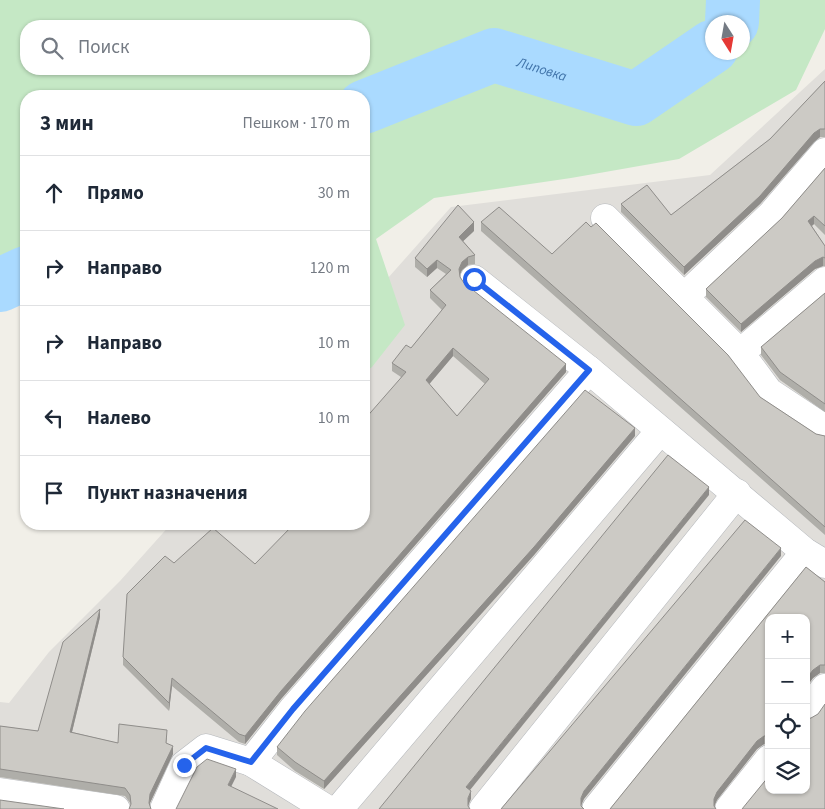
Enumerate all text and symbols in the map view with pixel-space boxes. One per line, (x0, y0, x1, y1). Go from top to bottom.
north arrow (705, 15, 750, 60)
search box (20, 20, 370, 75)
icon: search (38, 34, 66, 62)
text: Поиск (78, 34, 129, 61)
water label: Липовка (513, 52, 570, 87)
text: 3 мин (40, 108, 94, 138)
text: Пешком · 170 m (243, 112, 350, 134)
icon: ahead (40, 179, 68, 207)
text: Прямо (87, 180, 144, 207)
text: 30 m (318, 182, 350, 204)
icon: right (40, 254, 68, 282)
text: Направо (87, 255, 162, 282)
text: 120 m (310, 257, 350, 279)
route start (463, 268, 486, 291)
icon: right (40, 329, 68, 357)
text: Направо (87, 330, 162, 357)
text: 10 m (318, 332, 350, 354)
icon: left (40, 404, 68, 432)
text: Налево (87, 405, 151, 432)
text: 10 m (318, 407, 350, 429)
icon: arrive (40, 479, 68, 507)
text: Пункт назначения (87, 480, 248, 507)
map controls (765, 614, 810, 794)
button: + (765, 614, 810, 659)
button: − (765, 659, 810, 704)
button: locate (765, 704, 810, 749)
button: layers (765, 749, 810, 794)
route end (173, 754, 196, 777)

